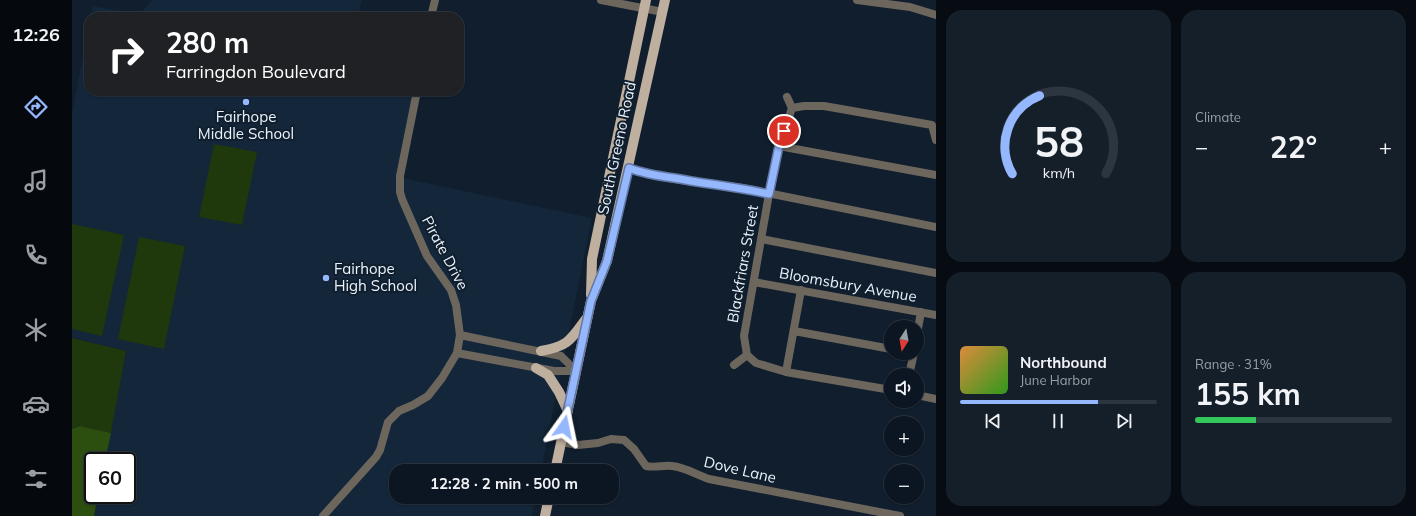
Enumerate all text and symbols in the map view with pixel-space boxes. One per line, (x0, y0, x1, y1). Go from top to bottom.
text: 12:26 (12, 23, 60, 46)
text: 280 m (166, 25, 249, 60)
icon: right (100, 28, 152, 80)
text: Farringdon Boulevard (166, 60, 346, 83)
street label: South Greeno Road (593, 80, 640, 216)
icon: directions (22, 93, 50, 121)
marker: Fairhope Middle School (241, 97, 251, 107)
place label: Fairhope Middle School (198, 107, 294, 143)
text: Climate (1195, 109, 1241, 125)
pin (767, 114, 801, 148)
text: 58 (1034, 115, 1083, 167)
icon: arrive (773, 120, 795, 142)
text: 22° (1270, 128, 1317, 166)
text: − (1195, 133, 1208, 161)
text: + (1379, 133, 1392, 161)
text: km/h (1042, 164, 1075, 182)
icon: music (22, 167, 50, 195)
street label: Blackfriars Street (723, 204, 762, 324)
street label: Pirate Drive (418, 212, 473, 293)
icon: phone (22, 241, 50, 269)
place label: Fairhope High School (334, 259, 417, 295)
street label: Bloomsbury Avenue (778, 263, 918, 306)
marker: Fairhope High School (321, 273, 331, 283)
icon: climate (22, 316, 50, 344)
north arrow (884, 320, 924, 360)
map controls (884, 320, 924, 504)
text: Northbound (1020, 353, 1107, 372)
text: Range · 31% (1195, 356, 1272, 372)
button: sound (884, 368, 924, 408)
text: June Harbor (1020, 372, 1092, 388)
text: 155 km (1195, 375, 1301, 413)
icon: car (22, 390, 50, 418)
position arrow (543, 406, 585, 448)
icon: previous (982, 410, 1004, 432)
icon: pause (1047, 410, 1069, 432)
icon: next (1113, 410, 1135, 432)
button: + (884, 416, 924, 456)
speed limit sign: 60 (84, 452, 136, 504)
street label: Dove Lane (702, 452, 778, 487)
button: − (884, 464, 924, 504)
icon: filters (22, 465, 50, 493)
text: 12:28 · 2 min · 500 m (430, 474, 578, 493)

